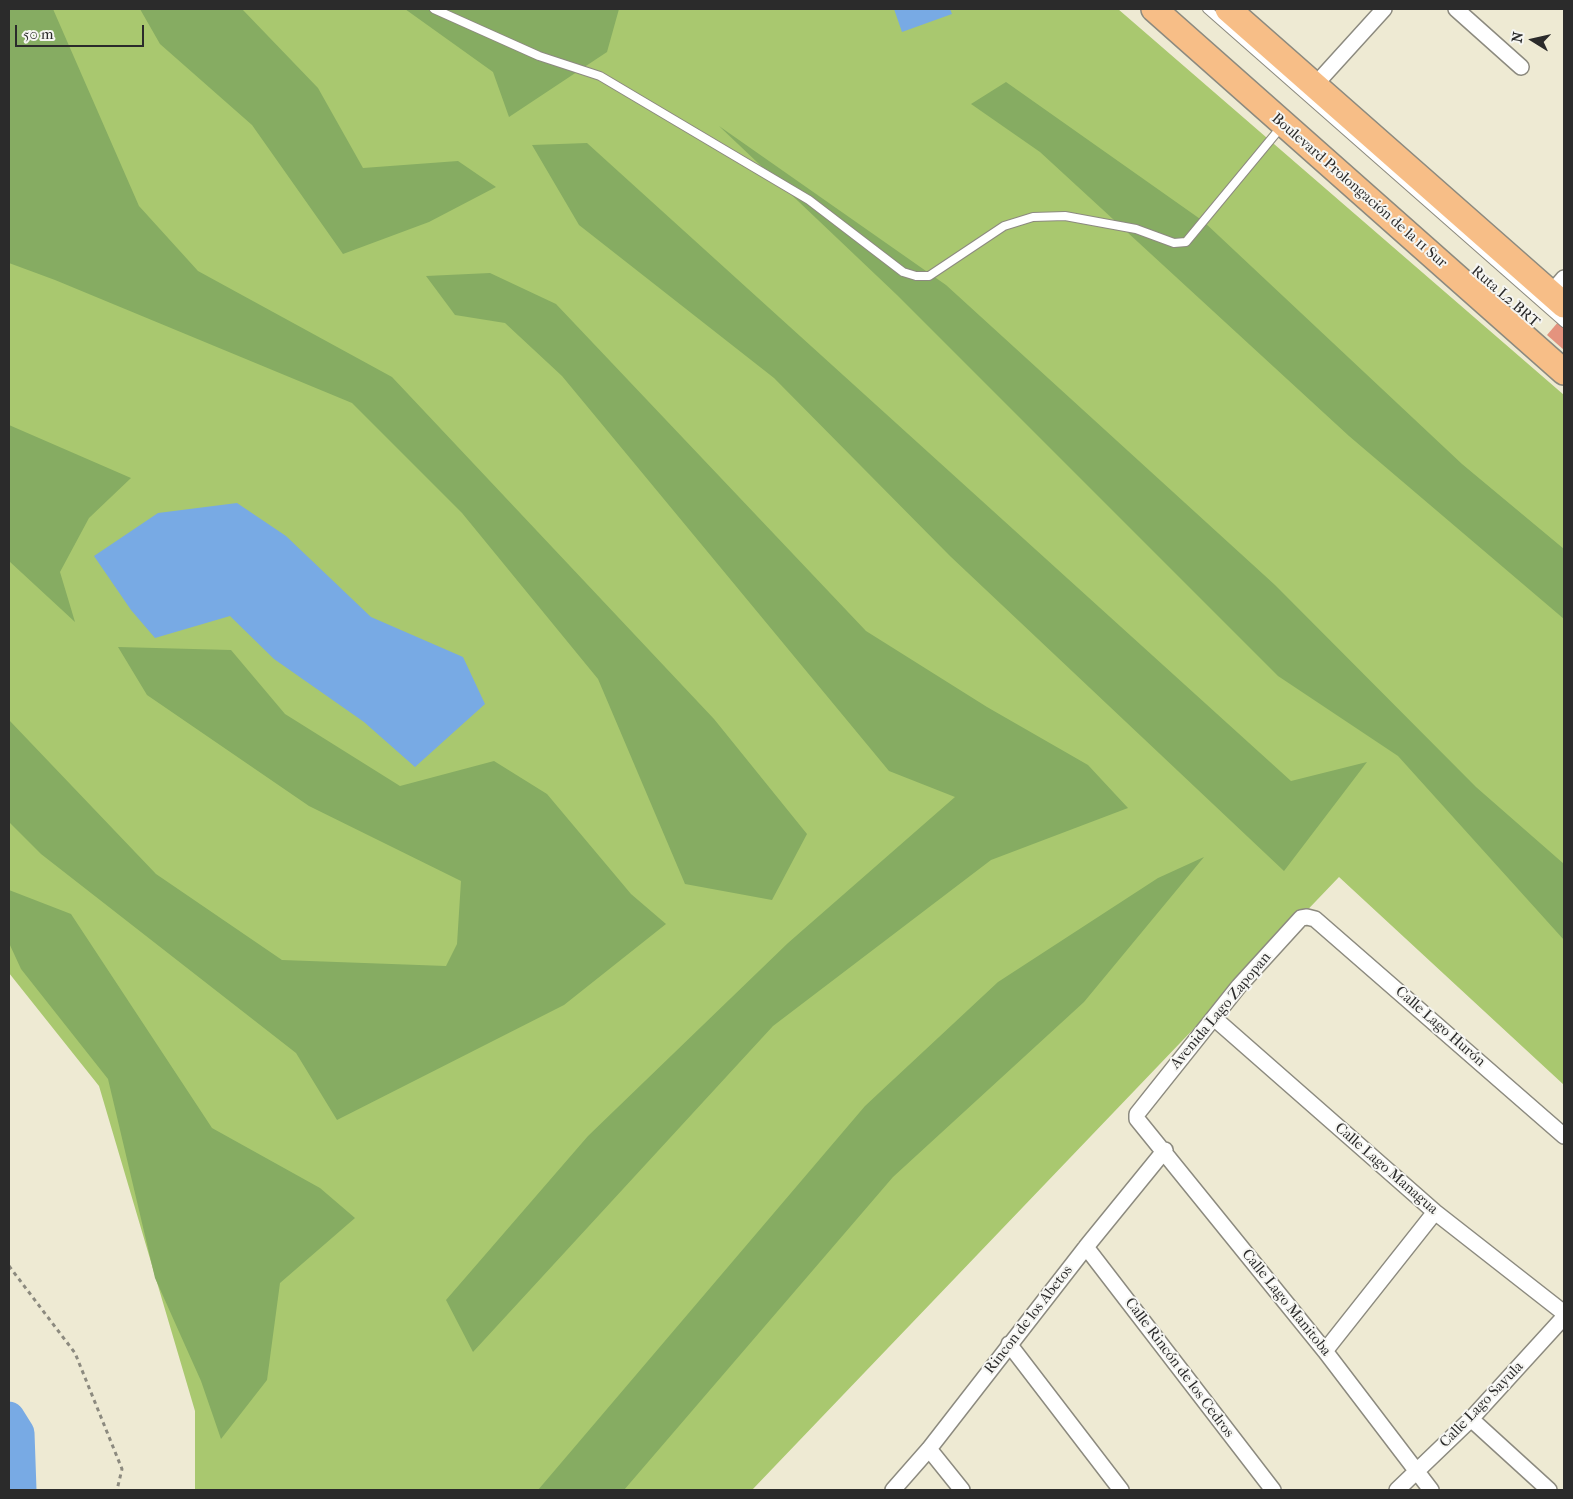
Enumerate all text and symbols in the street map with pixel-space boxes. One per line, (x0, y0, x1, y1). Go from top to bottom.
scale bar (18, 15, 146, 47)
north arrow (1508, 15, 1558, 65)
text: 50 m (23, 25, 53, 43)
text: N (1508, 31, 1527, 44)
street label: Boulevard Prolongación de la 11 Sur (1267, 110, 1451, 272)
street label: Ruta L2 BRT (1467, 262, 1543, 332)
street label: Avenida Lago Zapopan (1167, 949, 1275, 1073)
street label: Calle Lago Hurón (1391, 983, 1489, 1071)
street label: Calle Lago Managua (1331, 1119, 1441, 1219)
street label: Calle Lago Manitoba (1237, 1246, 1335, 1360)
street label: Rincon de los Abetos (981, 1262, 1077, 1378)
street label: Calle Rincón de los Cedros (1121, 1295, 1237, 1441)
street label: Calle Lago Sayula (1436, 1358, 1528, 1452)

